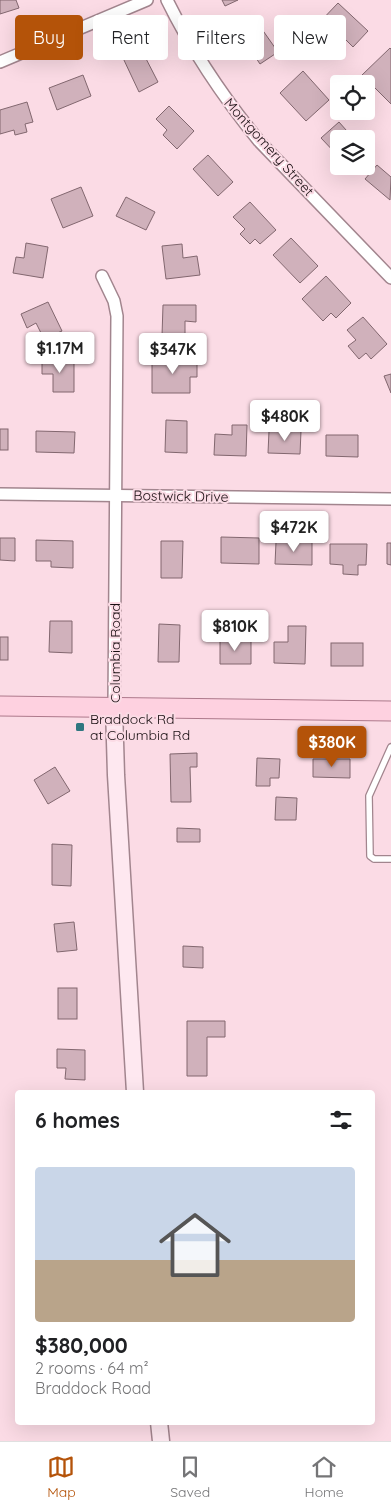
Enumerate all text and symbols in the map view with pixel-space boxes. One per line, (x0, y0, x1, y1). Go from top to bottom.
chip: Buy (15, 15, 83, 60)
chip: Rent (93, 15, 168, 60)
chip: Filters (178, 15, 264, 60)
chip: New (274, 15, 346, 60)
map controls (330, 75, 375, 175)
button: locate (330, 75, 375, 120)
street label: Montgomery Street (220, 94, 318, 200)
button: layers (330, 130, 375, 175)
pin: $1.17M (19, 332, 101, 374)
pin: $347K (138, 332, 208, 375)
text: $1.17M (36, 338, 84, 358)
text: $347K (150, 339, 196, 359)
pin: $480K (250, 400, 320, 442)
text: $480K (261, 406, 309, 426)
street label: Bostwick Drive (133, 486, 229, 506)
pin: $472K (259, 510, 329, 553)
text: $472K (271, 517, 317, 537)
street label: Columbia Road (106, 603, 124, 703)
pin: $810K (200, 610, 270, 652)
text: $810K (213, 616, 257, 636)
place label: Braddock Rd at Columbia Rd (90, 710, 190, 744)
marker: Braddock Rd at Columbia Rd (74, 721, 86, 733)
pin: $380K (297, 726, 367, 768)
text: $380K (308, 732, 356, 752)
icon: filters (327, 1106, 355, 1134)
text: 6 homes (35, 1107, 120, 1133)
icon: home (150, 1200, 240, 1290)
text: $380,000 (35, 1332, 128, 1358)
text: 2 rooms · 64 m² (35, 1358, 149, 1378)
text: Braddock Road (35, 1378, 151, 1398)
tab: Map (47, 1453, 76, 1501)
tab: Saved (170, 1453, 210, 1501)
tab: Home (305, 1453, 344, 1501)

